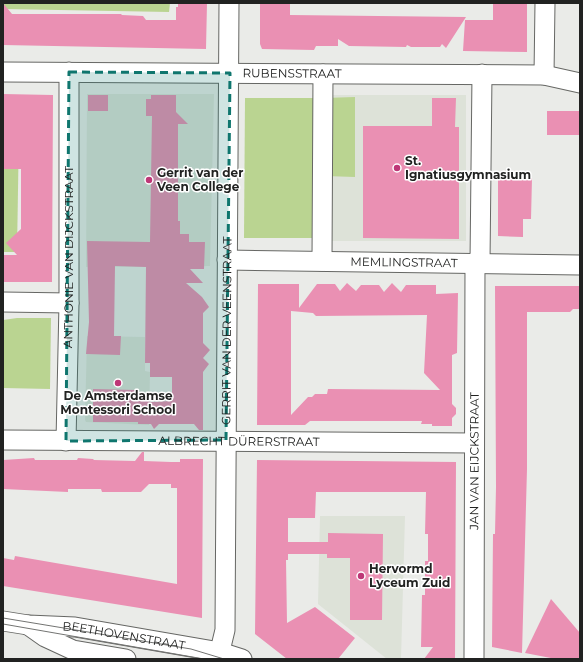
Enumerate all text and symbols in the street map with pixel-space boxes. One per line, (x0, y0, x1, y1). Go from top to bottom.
street label: RUBENSSTRAAT (242, 65, 342, 81)
place label: St. Ignatiusgymnasium (405, 153, 531, 182)
marker: St. Ignatiusgymnasium (392, 163, 402, 173)
place label: Gerrit van der Veen College (156, 165, 243, 194)
street label: ANTHONIE VAN DIJCKSTRAAT (60, 166, 76, 348)
marker: Gerrit van der Veen College (144, 175, 154, 185)
street label: GERRIT VAN DER VEENSTRAAT (218, 237, 235, 425)
street label: MEMLINGSTRAAT (350, 254, 458, 270)
marker: De Amsterdamse Montessori School (113, 378, 123, 388)
place label: De Amsterdamse Montessori School (60, 388, 176, 417)
street label: JAN VAN EIJCKSTRAAT (466, 392, 482, 531)
street label: ALBRECHT DÜRERSTRAAT (158, 433, 320, 449)
place label: Hervormd Lyceum Zuid (369, 561, 450, 590)
marker: Hervormd Lyceum Zuid (356, 571, 366, 581)
street label: BEETHOVENSTRAAT (62, 618, 187, 653)

